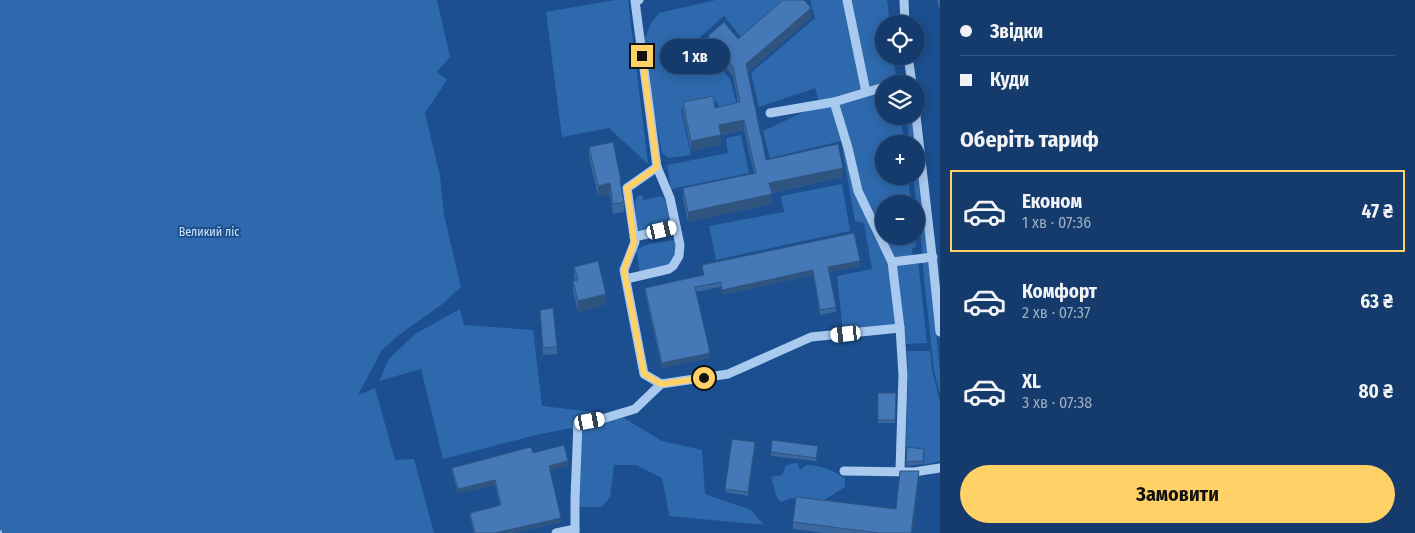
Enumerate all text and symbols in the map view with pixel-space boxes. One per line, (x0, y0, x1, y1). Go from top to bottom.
map controls (875, 15, 925, 245)
button: locate (875, 15, 925, 65)
text: Звідки (990, 20, 1043, 43)
callout: 1 хв (660, 38, 730, 74)
route end (631, 45, 653, 67)
text: 1 хв (682, 47, 708, 66)
text: Куди (990, 68, 1029, 91)
button: layers (875, 75, 925, 125)
text: Оберіть тариф (960, 126, 1099, 153)
button: + (875, 135, 925, 185)
icon: car (962, 189, 1007, 234)
text: Економ (1022, 190, 1082, 213)
button: − (875, 195, 925, 245)
text: 47 ₴ (1362, 200, 1393, 223)
text: 1 хв · 07:36 (1022, 213, 1091, 232)
car (645, 219, 678, 241)
park label: Великий ліс (179, 225, 239, 239)
icon: car (962, 279, 1007, 324)
text: Комфорт (1022, 280, 1097, 303)
text: 63 ₴ (1360, 290, 1393, 313)
text: 2 хв · 07:37 (1022, 303, 1090, 322)
car (830, 325, 861, 343)
route start (693, 367, 715, 389)
icon: car (962, 369, 1007, 414)
text: XL (1022, 370, 1041, 393)
text: 80 ₴ (1359, 380, 1393, 403)
text: 3 хв · 07:38 (1022, 393, 1092, 412)
car (573, 411, 606, 431)
button: Замовити (960, 465, 1395, 523)

